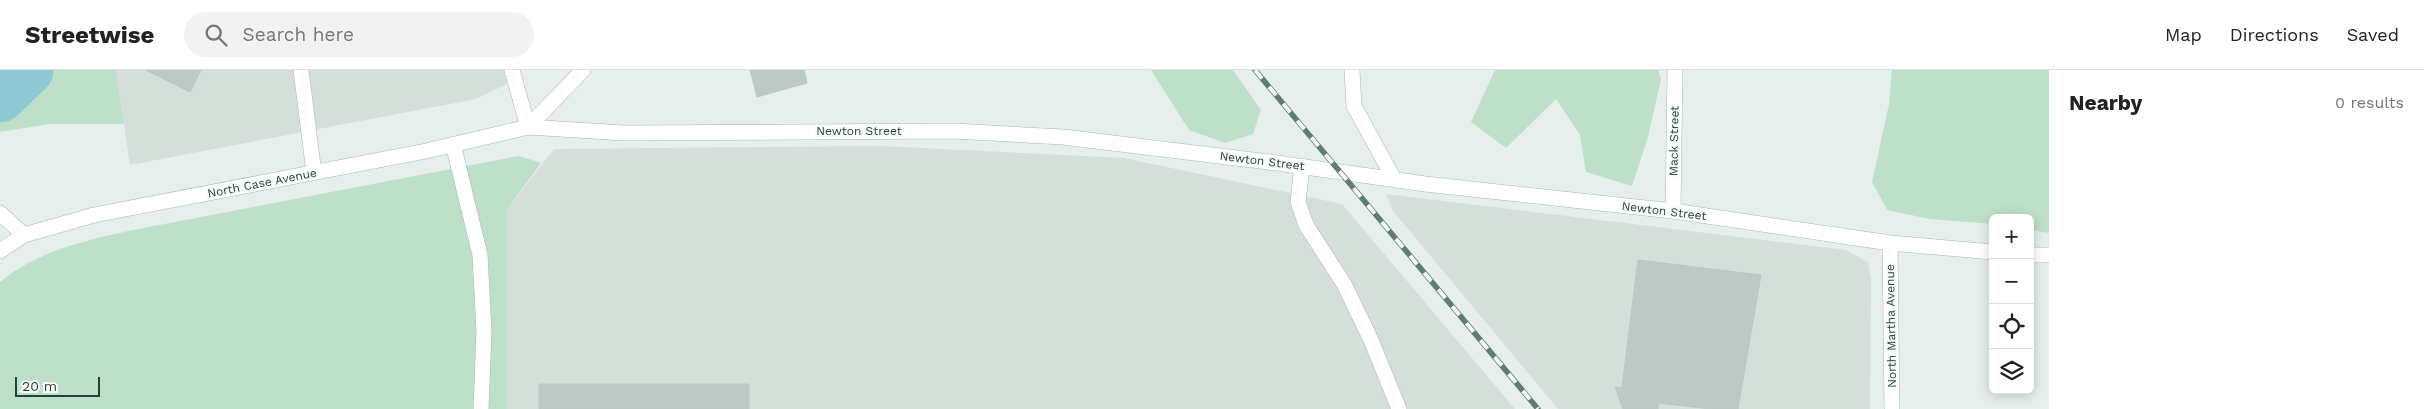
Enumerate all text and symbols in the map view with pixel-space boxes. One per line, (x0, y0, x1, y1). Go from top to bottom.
search box (184, 12, 534, 57)
text: Streetwise (25, 21, 154, 49)
icon: search (202, 21, 230, 49)
text: Search here (242, 23, 354, 46)
text: Map (2165, 24, 2202, 45)
text: Directions (2230, 24, 2319, 45)
text: Saved (2347, 24, 2399, 45)
text: Nearby (2069, 90, 2142, 115)
text: 0 results (2335, 93, 2404, 112)
street label: Mack Street (1666, 106, 1682, 176)
street label: Newton Street (816, 124, 902, 138)
street label: Newton Street (1219, 149, 1305, 173)
street label: North Case Avenue (206, 165, 318, 200)
street label: Newton Street (1621, 199, 1707, 223)
map controls (1989, 214, 2034, 394)
button: + (1989, 214, 2034, 259)
button: − (1989, 259, 2034, 304)
street label: North Martha Avenue (1883, 264, 1899, 388)
button: locate (1989, 304, 2034, 349)
button: layers (1989, 349, 2034, 394)
scale bar (15, 374, 100, 397)
text: 20 m (22, 378, 57, 394)

